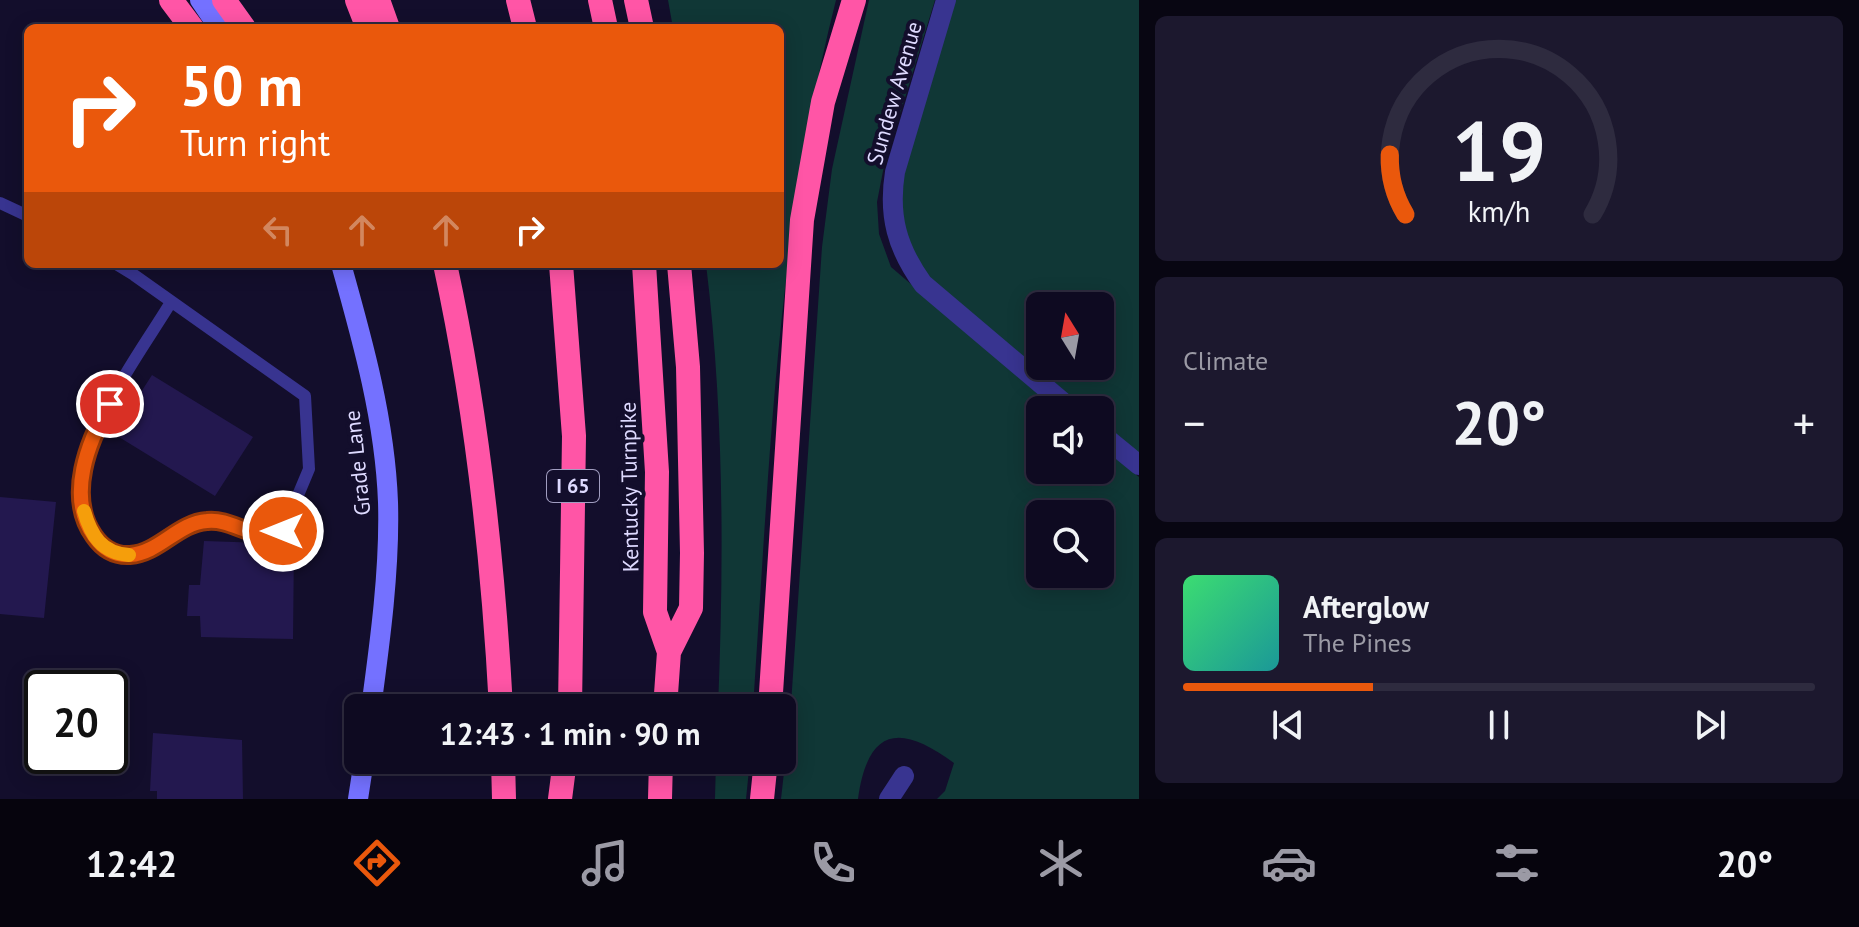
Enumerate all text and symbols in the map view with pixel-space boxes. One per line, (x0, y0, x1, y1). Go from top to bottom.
street label: Sundew Avenue (860, 18, 928, 168)
text: 50 m (180, 49, 303, 121)
icon: right (48, 56, 152, 160)
text: 19 (1452, 95, 1546, 203)
text: Turn right (180, 119, 330, 166)
text: km/h (1468, 193, 1530, 230)
icon: left (256, 208, 300, 252)
icon: ahead (340, 208, 384, 252)
icon: ahead (424, 208, 468, 252)
icon: right (508, 208, 552, 252)
north arrow (1026, 292, 1114, 380)
map controls (1026, 292, 1114, 588)
text: Climate (1183, 344, 1268, 377)
pin (76, 370, 144, 438)
icon: arrive (88, 382, 132, 426)
text: 20° (1452, 383, 1546, 461)
text: − (1183, 394, 1205, 451)
text: + (1793, 394, 1815, 451)
button: sound (1026, 396, 1114, 484)
street label: Kentucky Turnpike (614, 402, 644, 572)
street label: Grade Lane (338, 409, 376, 517)
road number: I 65 (547, 470, 599, 502)
position arrow (241, 489, 325, 573)
button: search (1026, 500, 1114, 588)
text: Afterglow (1303, 587, 1429, 626)
text: The Pines (1303, 626, 1412, 659)
speed limit sign: 20 (24, 670, 128, 774)
icon: previous (1266, 703, 1310, 747)
icon: pause (1477, 703, 1521, 747)
icon: next (1688, 703, 1732, 747)
text: 12:43 · 1 min · 90 m (440, 714, 700, 753)
icon: directions (349, 835, 405, 891)
icon: music (577, 835, 633, 891)
icon: phone (805, 835, 861, 891)
icon: climate (1033, 835, 1089, 891)
icon: car (1261, 835, 1317, 891)
icon: filters (1489, 835, 1545, 891)
text: 12:42 (86, 840, 177, 887)
text: 20° (1716, 840, 1773, 887)

